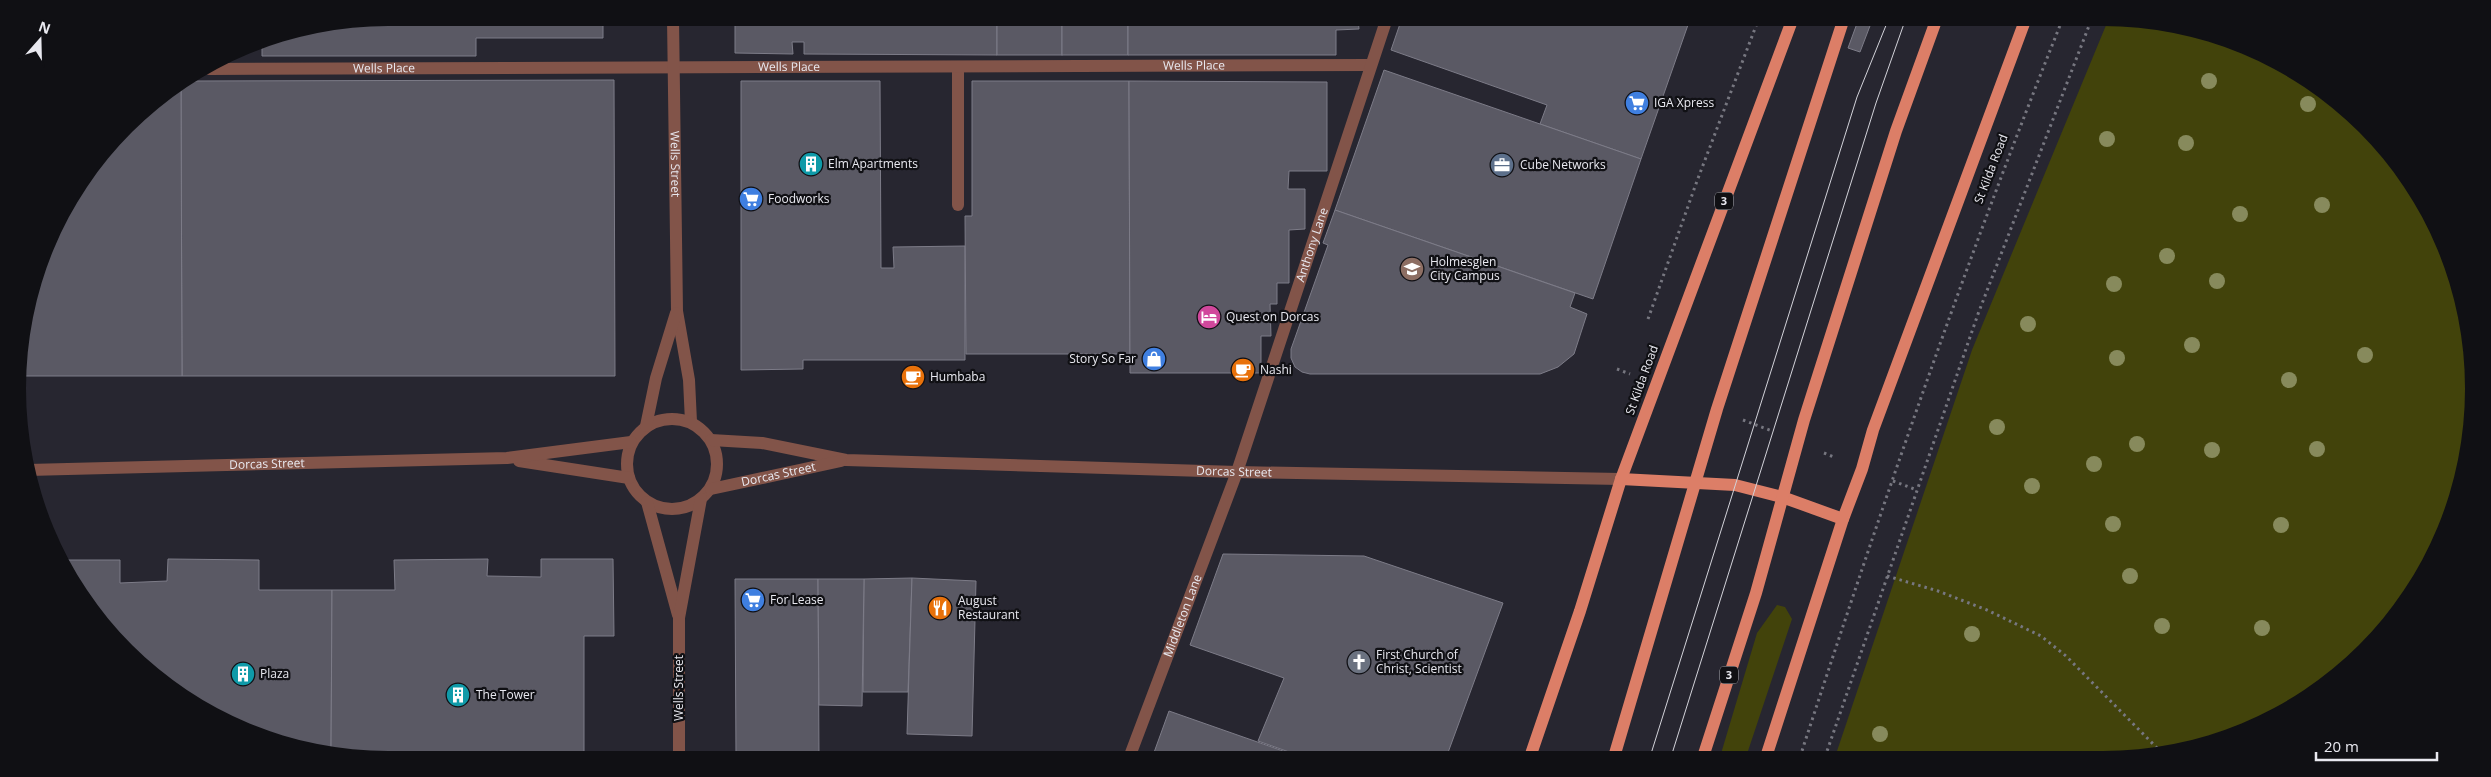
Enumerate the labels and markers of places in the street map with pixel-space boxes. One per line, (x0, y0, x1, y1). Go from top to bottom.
supermarket icon: IGA Xpress (1624, 90, 1650, 116)
place label: IGA Xpress (1654, 94, 1714, 111)
building icon: Elm Apartments (798, 151, 824, 177)
office icon: Cube Networks (1489, 152, 1515, 178)
place label: Elm Apartments (828, 155, 918, 172)
place label: Cube Networks (1520, 156, 1606, 173)
supermarket icon: Foodworks (738, 186, 764, 212)
place label: Foodworks (768, 190, 830, 207)
place label: Holmesglen City Campus (1430, 253, 1500, 284)
school or university icon: Holmesglen City Campus (1399, 256, 1425, 282)
hotel icon: Quest on Dorcas (1196, 304, 1222, 330)
place label: Quest on Dorcas (1226, 308, 1319, 325)
shop icon: Story So Far (1141, 346, 1167, 372)
place label: Story So Far (1069, 350, 1136, 367)
cafe icon: Nashi (1230, 357, 1256, 383)
place label: Nashi (1260, 361, 1292, 378)
cafe icon: Humbaba (900, 364, 926, 390)
place label: Humbaba (930, 368, 985, 385)
supermarket icon: For Lease (740, 587, 766, 613)
place label: For Lease (770, 591, 824, 608)
place label: August Restaurant (958, 592, 1019, 623)
restaurant icon: August Restaurant (927, 595, 953, 621)
place label: First Church of Christ, Scientist (1376, 646, 1462, 677)
church icon: First Church of Christ, Scientist (1346, 649, 1372, 675)
building icon: Plaza (230, 661, 256, 687)
place label: Plaza (260, 665, 289, 682)
building icon: The Tower (445, 682, 471, 708)
place label: The Tower (476, 686, 535, 703)

